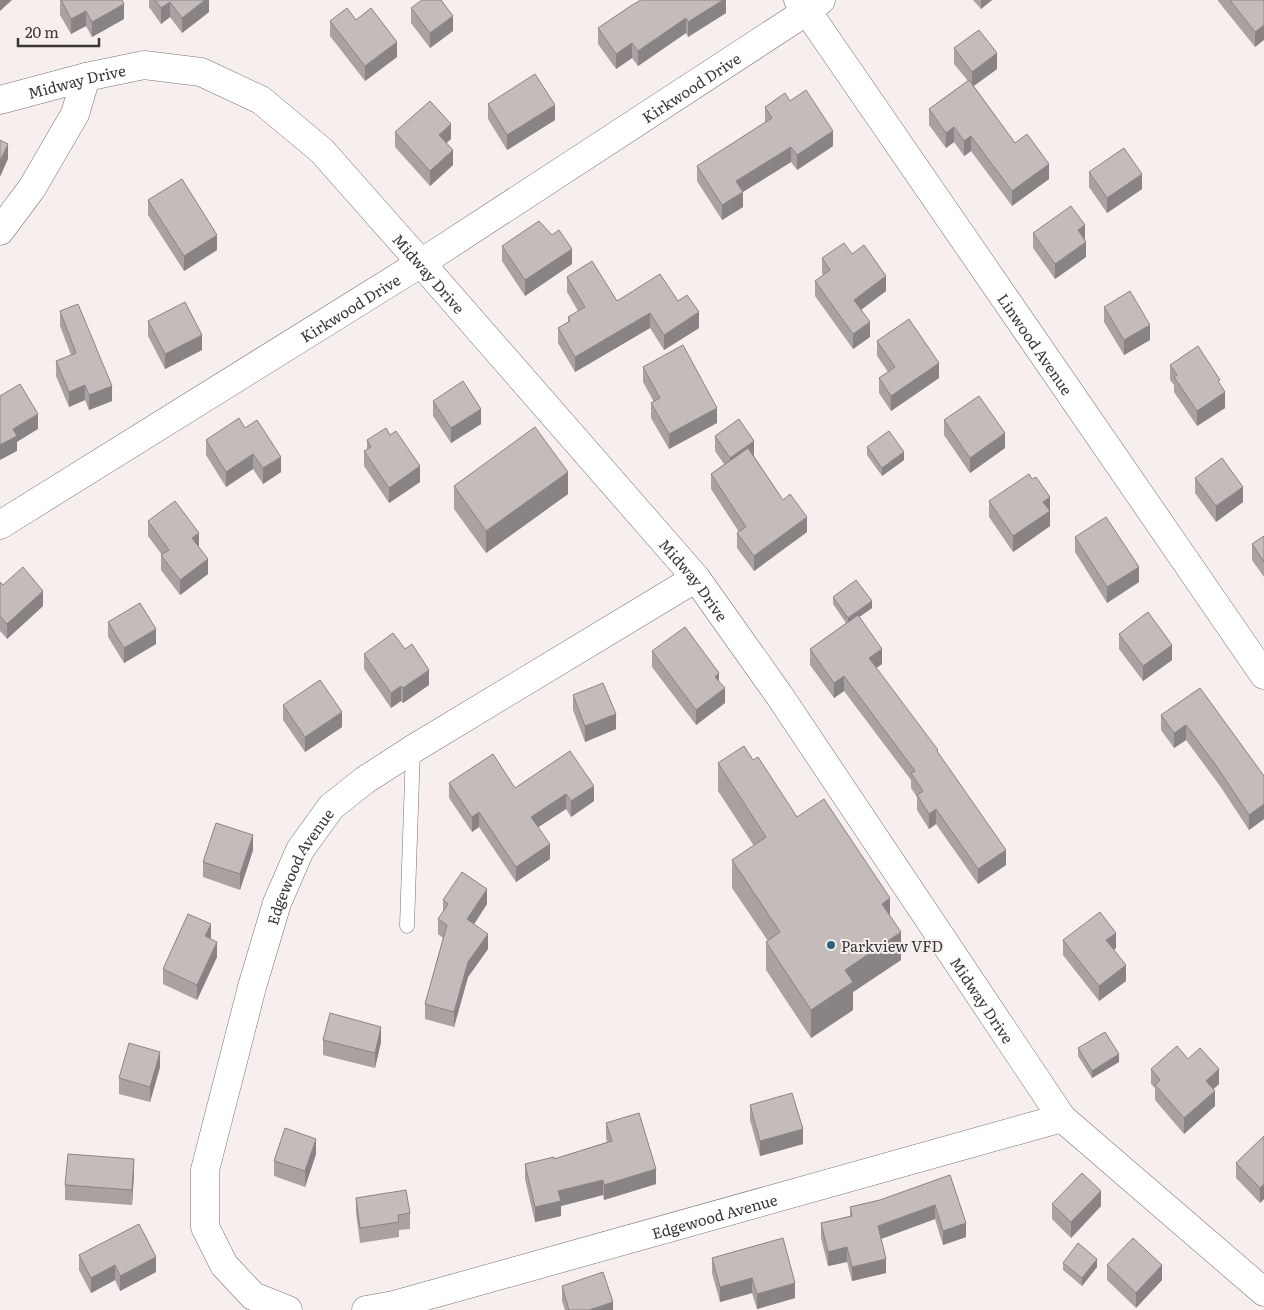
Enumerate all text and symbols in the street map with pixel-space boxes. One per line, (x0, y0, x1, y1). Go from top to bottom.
scale bar (18, 15, 99, 47)
text: 20 m (25, 20, 59, 43)
street label: Kirkwood Drive (637, 46, 745, 128)
street label: Midway Drive (25, 58, 128, 104)
street label: Midway Drive (388, 228, 471, 318)
street label: Kirkwood Drive (295, 267, 404, 347)
street label: Linwood Avenue (993, 288, 1079, 399)
street label: Midway Drive (654, 533, 734, 626)
street label: Edgewood Avenue (260, 803, 339, 927)
place label: Parkview VFD (841, 934, 943, 957)
marker: Parkview VFD (825, 939, 837, 951)
street label: Midway Drive (945, 952, 1020, 1048)
street label: Edgewood Avenue (649, 1187, 780, 1244)

